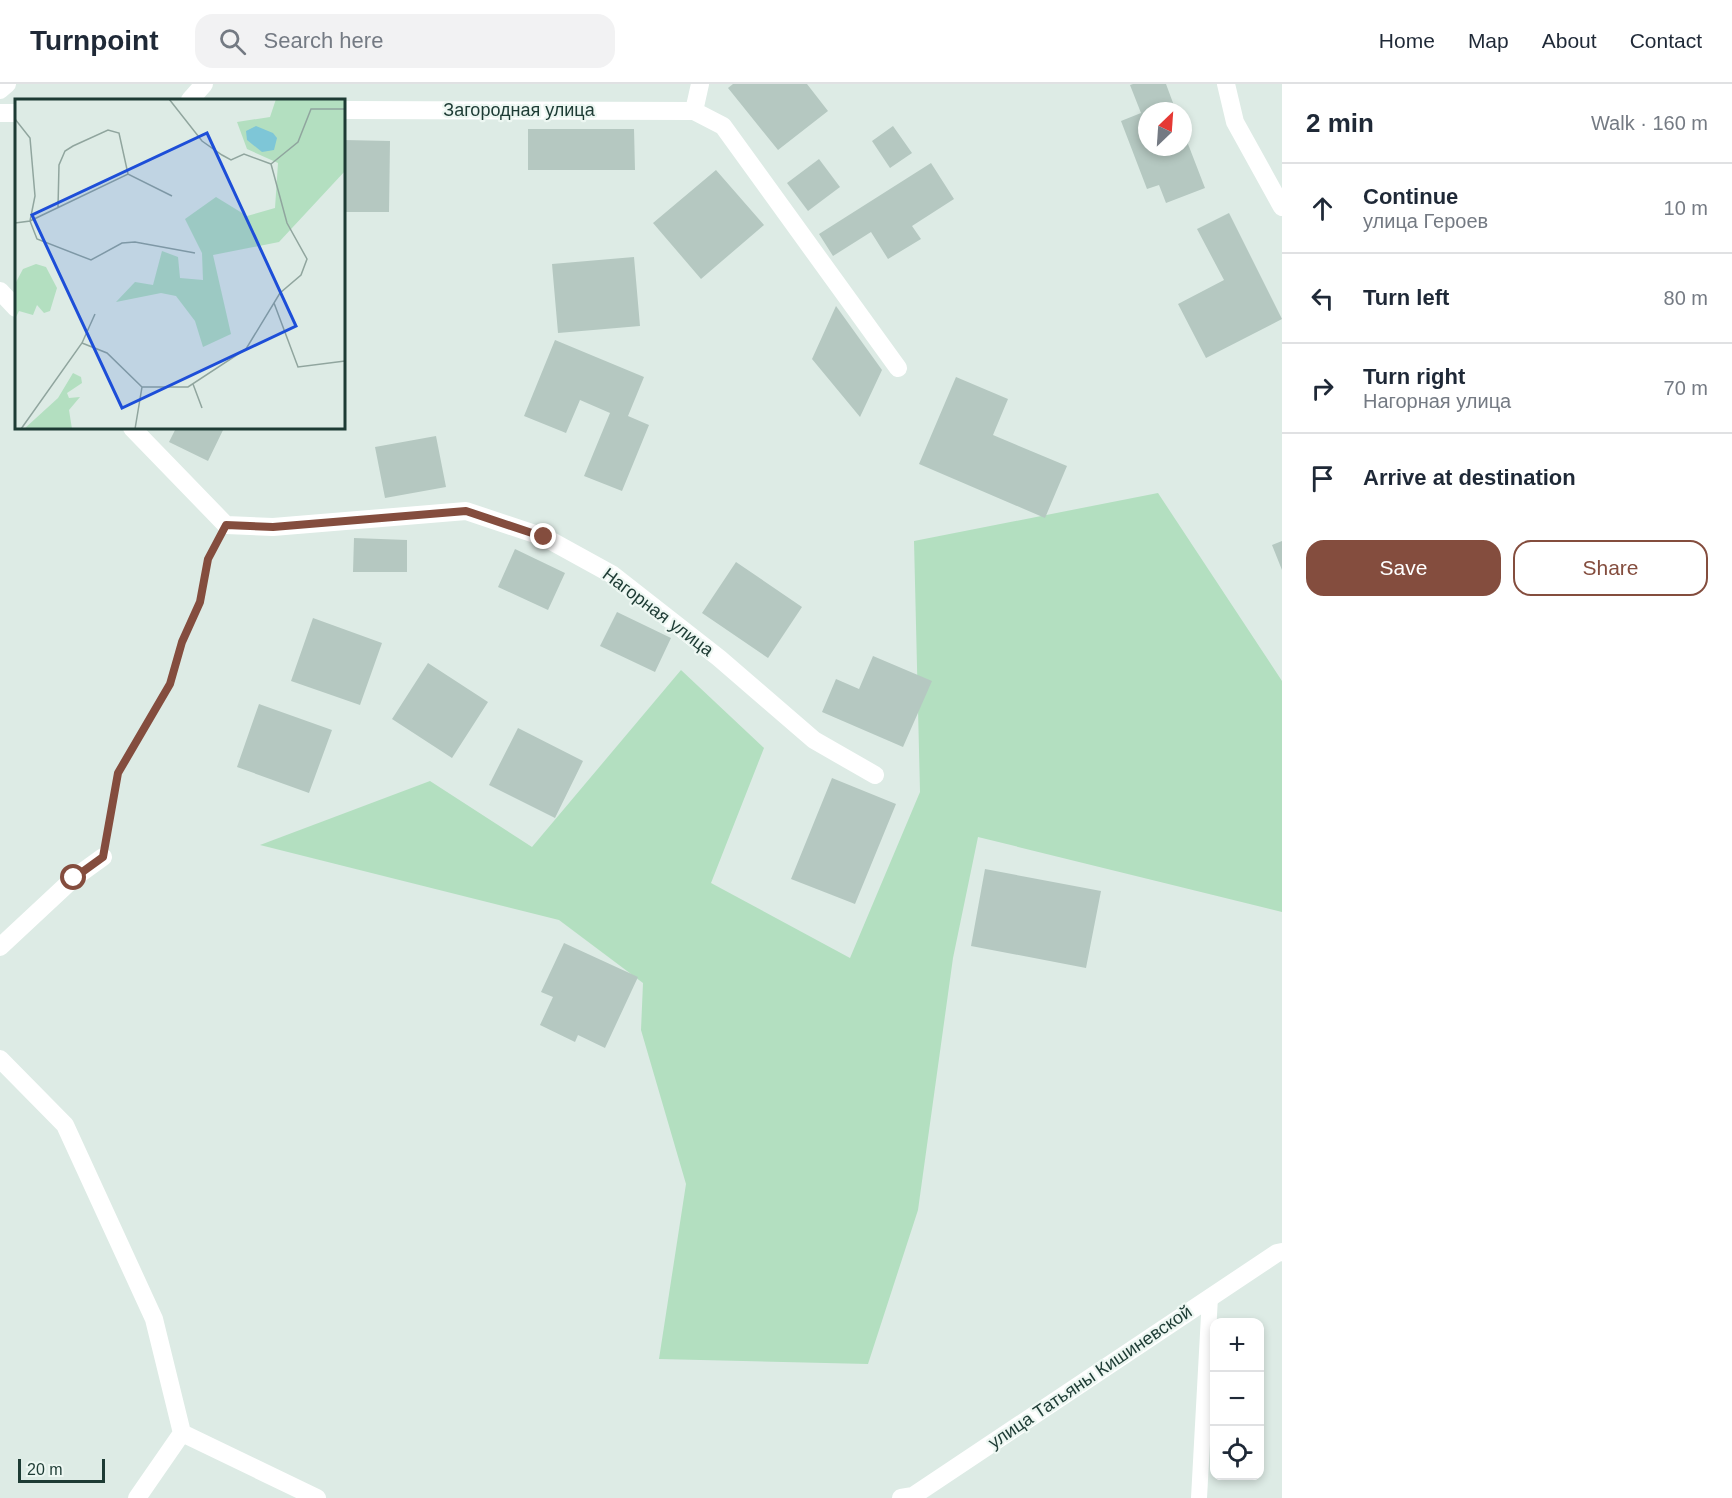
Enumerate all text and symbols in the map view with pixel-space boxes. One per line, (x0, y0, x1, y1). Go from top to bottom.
search box (195, 14, 615, 68)
text: Turnpoint (30, 25, 159, 56)
icon: search (216, 25, 249, 58)
text: Search here (264, 28, 383, 53)
text: Home (1379, 29, 1435, 52)
text: Map (1468, 29, 1509, 52)
text: About (1542, 29, 1597, 52)
text: Contact (1630, 29, 1702, 52)
inset map (15, 99, 345, 429)
street label: Загородная улица (443, 100, 596, 120)
north arrow (1138, 102, 1192, 156)
text: 2 min (1306, 108, 1374, 138)
text: Walk · 160 m (1591, 112, 1708, 134)
text: Continue (1363, 184, 1458, 209)
icon: ahead (1306, 192, 1339, 225)
text: 10 m (1664, 197, 1708, 219)
text: улица Героев (1363, 210, 1488, 232)
icon: left (1306, 282, 1339, 315)
text: Turn left (1363, 285, 1449, 310)
text: 80 m (1664, 287, 1708, 309)
text: Turn right (1363, 364, 1465, 389)
icon: right (1306, 372, 1339, 405)
text: 70 m (1664, 377, 1708, 399)
text: Нагорная улица (1363, 390, 1511, 412)
icon: arrive (1306, 462, 1339, 495)
text: Arrive at destination (1363, 465, 1576, 490)
route end (530, 523, 556, 549)
button: Save (1306, 540, 1501, 596)
button: Share (1513, 540, 1708, 596)
street label: Нагорная улица (599, 564, 718, 661)
route start (60, 864, 86, 890)
street label: улица Татьяны Кишиневской (984, 1301, 1196, 1453)
map controls (1210, 1318, 1264, 1480)
button: + (1210, 1318, 1264, 1372)
button: − (1210, 1372, 1264, 1426)
button: locate (1210, 1426, 1264, 1480)
scale bar (18, 1456, 105, 1484)
text: 20 m (27, 1461, 63, 1478)

